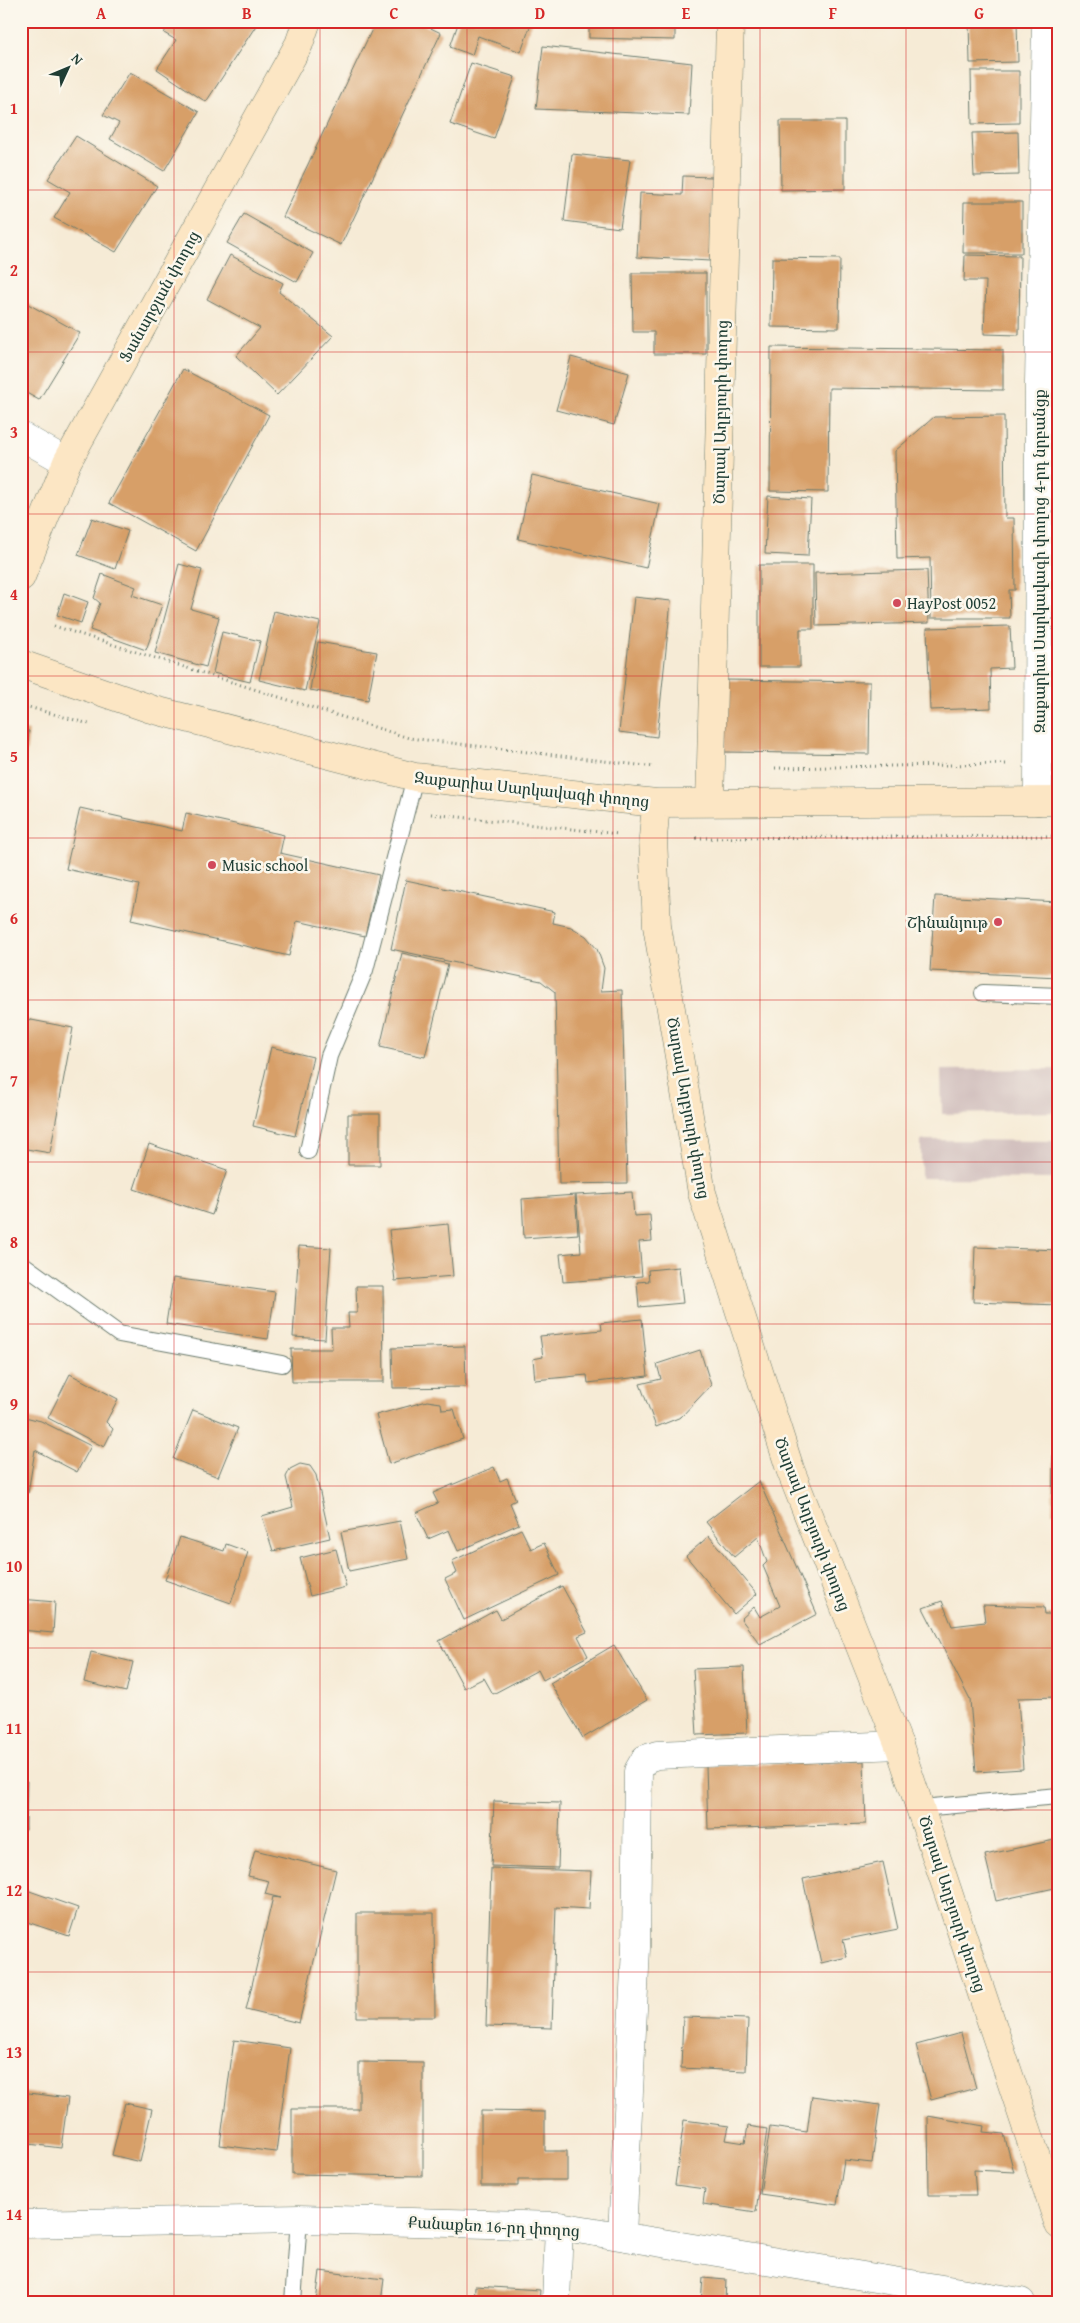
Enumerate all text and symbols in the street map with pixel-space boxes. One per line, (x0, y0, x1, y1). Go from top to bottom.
text: A (96, 1, 107, 25)
text: B (242, 1, 252, 25)
text: C (389, 1, 399, 25)
text: D (535, 1, 545, 25)
text: E (682, 1, 691, 25)
text: F (829, 1, 837, 25)
text: G (974, 1, 984, 25)
north arrow (42, 42, 92, 92)
text: N (67, 49, 88, 70)
text: 1 (10, 96, 18, 120)
street label: Ֆանարջյան փողոց (113, 226, 205, 366)
text: 2 (10, 258, 18, 282)
street label: Ծարավ Աղբյուրի փողոց (706, 320, 734, 504)
street label: Զաքարիա Սարկավագի փողոց 4-րդ նրբանցք (1027, 389, 1051, 733)
text: 3 (10, 420, 18, 444)
text: 4 (10, 582, 18, 606)
place label: HayPost 0052 (907, 591, 996, 615)
marker: HayPost 0052 (891, 597, 903, 609)
text: 5 (10, 744, 18, 768)
street label: Զաքարիա Սարկավագի փողոց (413, 765, 651, 813)
place label: Music school (222, 853, 309, 877)
marker: Music school (206, 859, 218, 871)
text: 6 (10, 906, 18, 930)
place label: Շինանյութ (907, 910, 989, 934)
marker: Շինանյութ (992, 916, 1004, 928)
street label: Ծարավ Աղբյուրի փողոց (661, 1015, 717, 1201)
text: 7 (10, 1068, 18, 1092)
text: 8 (10, 1230, 18, 1254)
text: 9 (10, 1392, 18, 1416)
street label: Ծարավ Աղբյուրի փողոց (769, 1434, 857, 1614)
text: 10 (6, 1554, 22, 1578)
text: 11 (6, 1716, 22, 1740)
street label: Ծարավ Աղբյուրի փողոց (913, 1813, 993, 1995)
text: 12 (6, 1878, 22, 1902)
text: 13 (6, 2040, 22, 2064)
text: 14 (6, 2202, 22, 2226)
street label: Քանաքեռ 16-րդ փողոց (408, 2210, 580, 2242)

